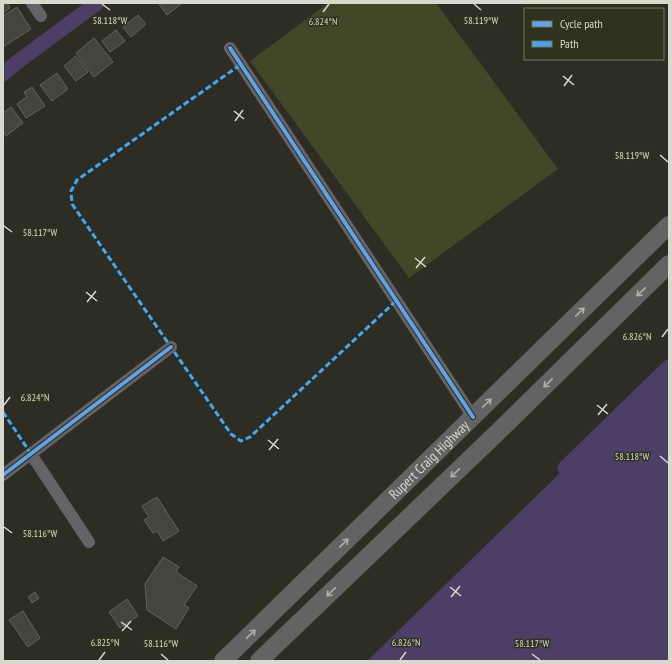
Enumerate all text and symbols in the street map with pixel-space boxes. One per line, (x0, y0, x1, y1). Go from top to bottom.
legend (524, 8, 664, 60)
text: 58.118°W (93, 14, 127, 27)
text: 58.119°W (464, 14, 498, 27)
text: 6.824°N (309, 15, 337, 28)
text: Cycle path (560, 16, 603, 31)
text: Path (560, 36, 578, 51)
text: 58.119°W (615, 149, 649, 162)
text: 58.117°W (23, 226, 57, 239)
one-way arrow (636, 287, 646, 297)
one-way arrow (575, 308, 585, 317)
text: 6.826°N (623, 330, 651, 343)
one-way arrow (543, 378, 553, 387)
text: 6.824°N (21, 391, 49, 404)
one-way arrow (482, 399, 492, 408)
street label: Rupert Craig Highway (385, 416, 473, 503)
text: 58.118°W (615, 450, 649, 463)
one-way arrow (450, 468, 460, 478)
text: 58.116°W (23, 527, 57, 540)
one-way arrow (339, 538, 349, 548)
one-way arrow (326, 587, 336, 597)
one-way arrow (246, 629, 256, 639)
text: 6.825°N (91, 636, 119, 649)
text: 6.826°N (392, 636, 420, 649)
text: 58.116°W (144, 637, 178, 650)
text: 58.117°W (515, 637, 549, 650)

